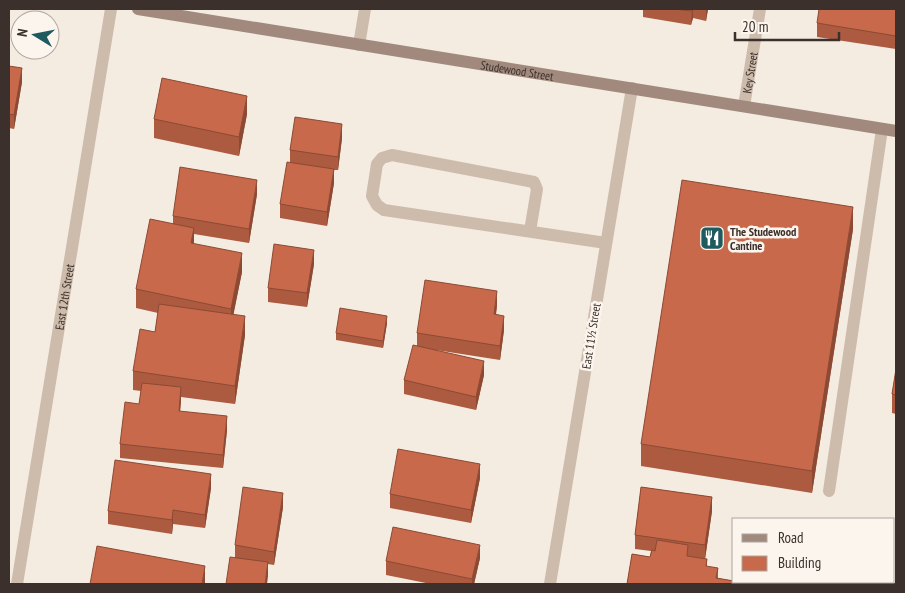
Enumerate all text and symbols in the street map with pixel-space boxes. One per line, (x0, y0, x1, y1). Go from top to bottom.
north arrow (10, 10, 60, 60)
scale bar (735, 10, 839, 42)
text: 20 m (742, 17, 768, 36)
text: N (13, 27, 32, 38)
street label: Key Street (739, 50, 760, 94)
street label: Studewood Street (480, 57, 555, 83)
place label: The Studewood Cantine (730, 224, 796, 253)
restaurant icon: The Studewood Cantine (699, 225, 725, 251)
street label: East 12th Street (51, 262, 77, 331)
street label: East 11½ Street (578, 301, 604, 370)
legend (732, 518, 895, 583)
text: Road (778, 528, 804, 547)
text: Building (778, 553, 821, 572)

